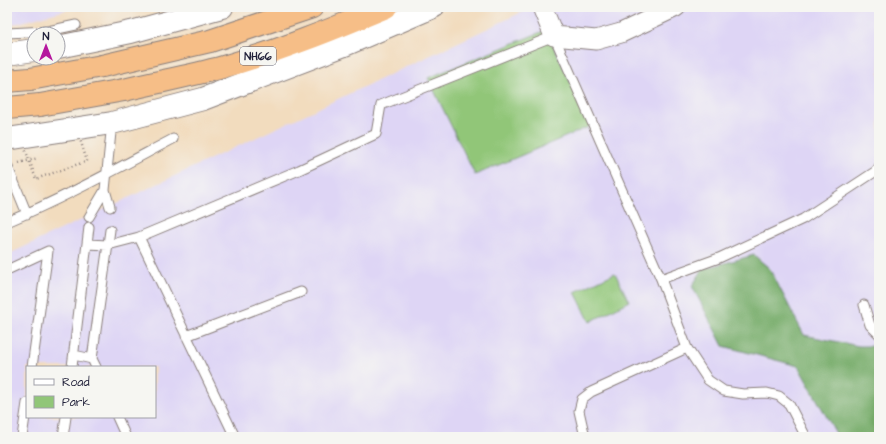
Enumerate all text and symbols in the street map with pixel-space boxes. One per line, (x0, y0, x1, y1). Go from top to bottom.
north arrow (26, 26, 66, 66)
text: N (43, 29, 50, 44)
road number: NH66 (240, 47, 276, 65)
legend (26, 366, 156, 418)
text: Road (62, 374, 90, 391)
text: Park (62, 394, 90, 411)

